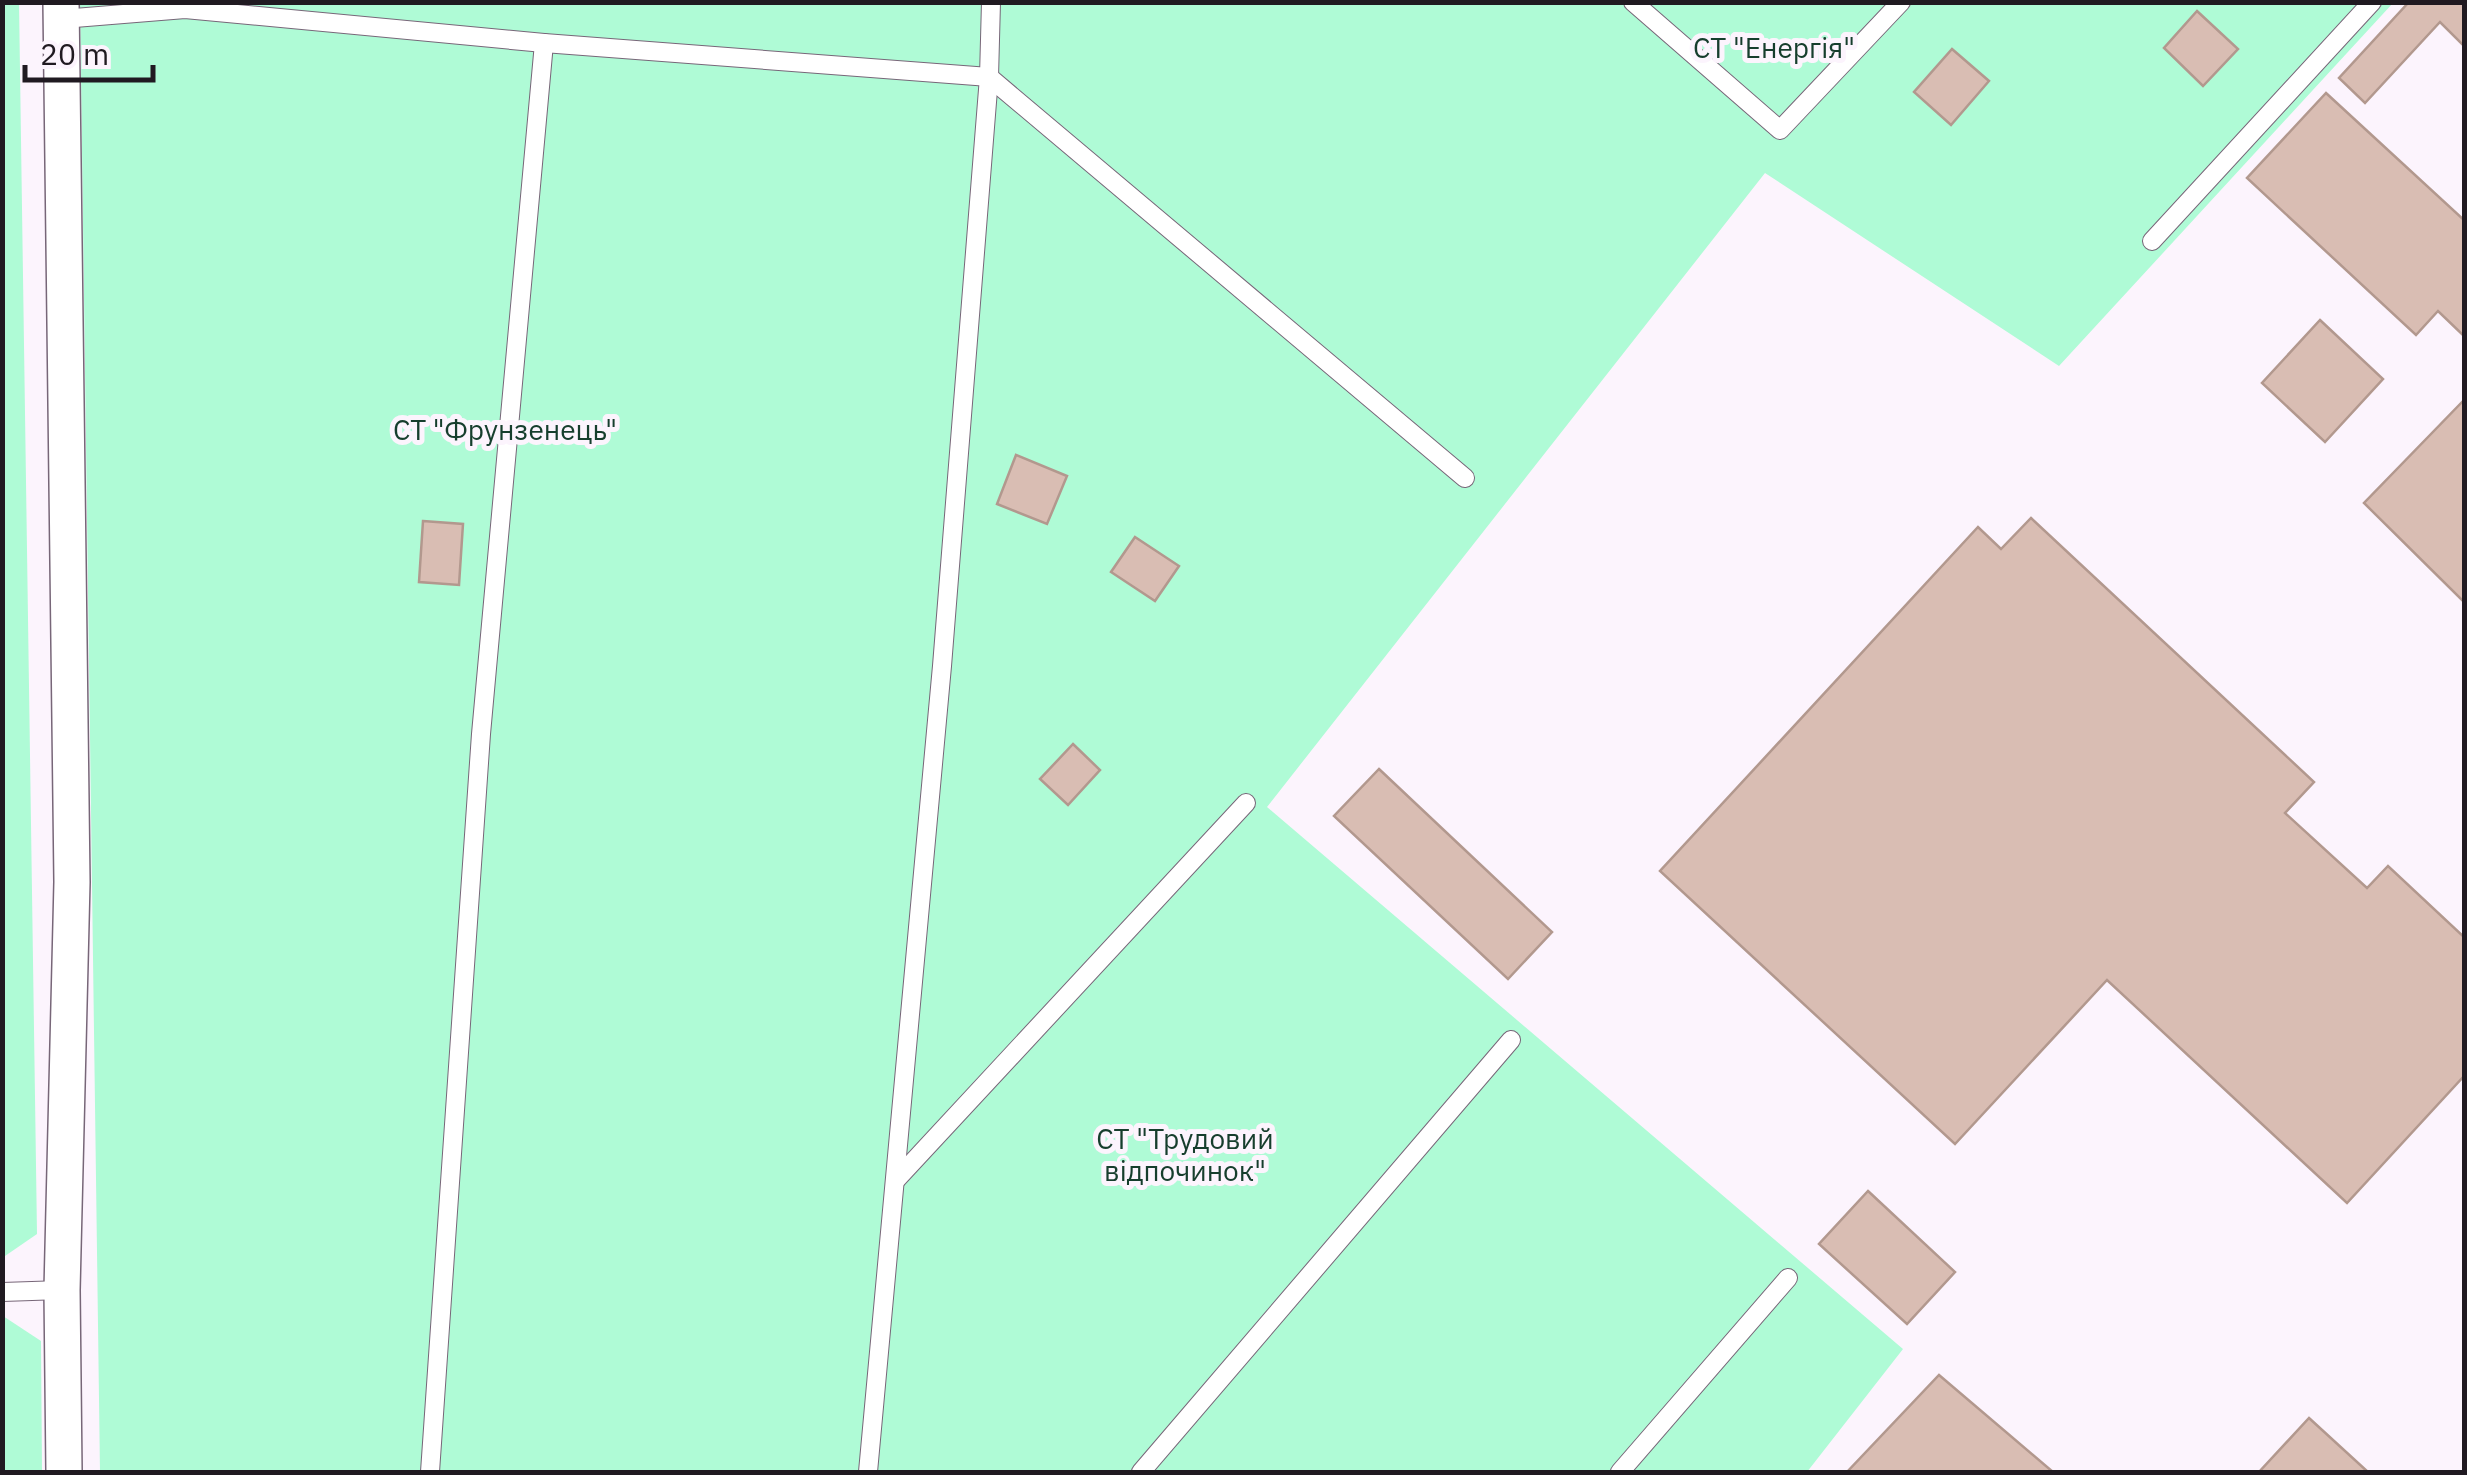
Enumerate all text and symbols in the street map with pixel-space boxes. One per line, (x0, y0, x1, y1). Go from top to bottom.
scale bar (25, 20, 152, 82)
park label: СТ "Енергія" (1693, 29, 1855, 66)
text: 20 m (40, 34, 109, 73)
park label: СТ "Фрунзенець" (393, 411, 617, 448)
park label: СТ "Трудовий відпочинок" (1096, 1120, 1274, 1189)

